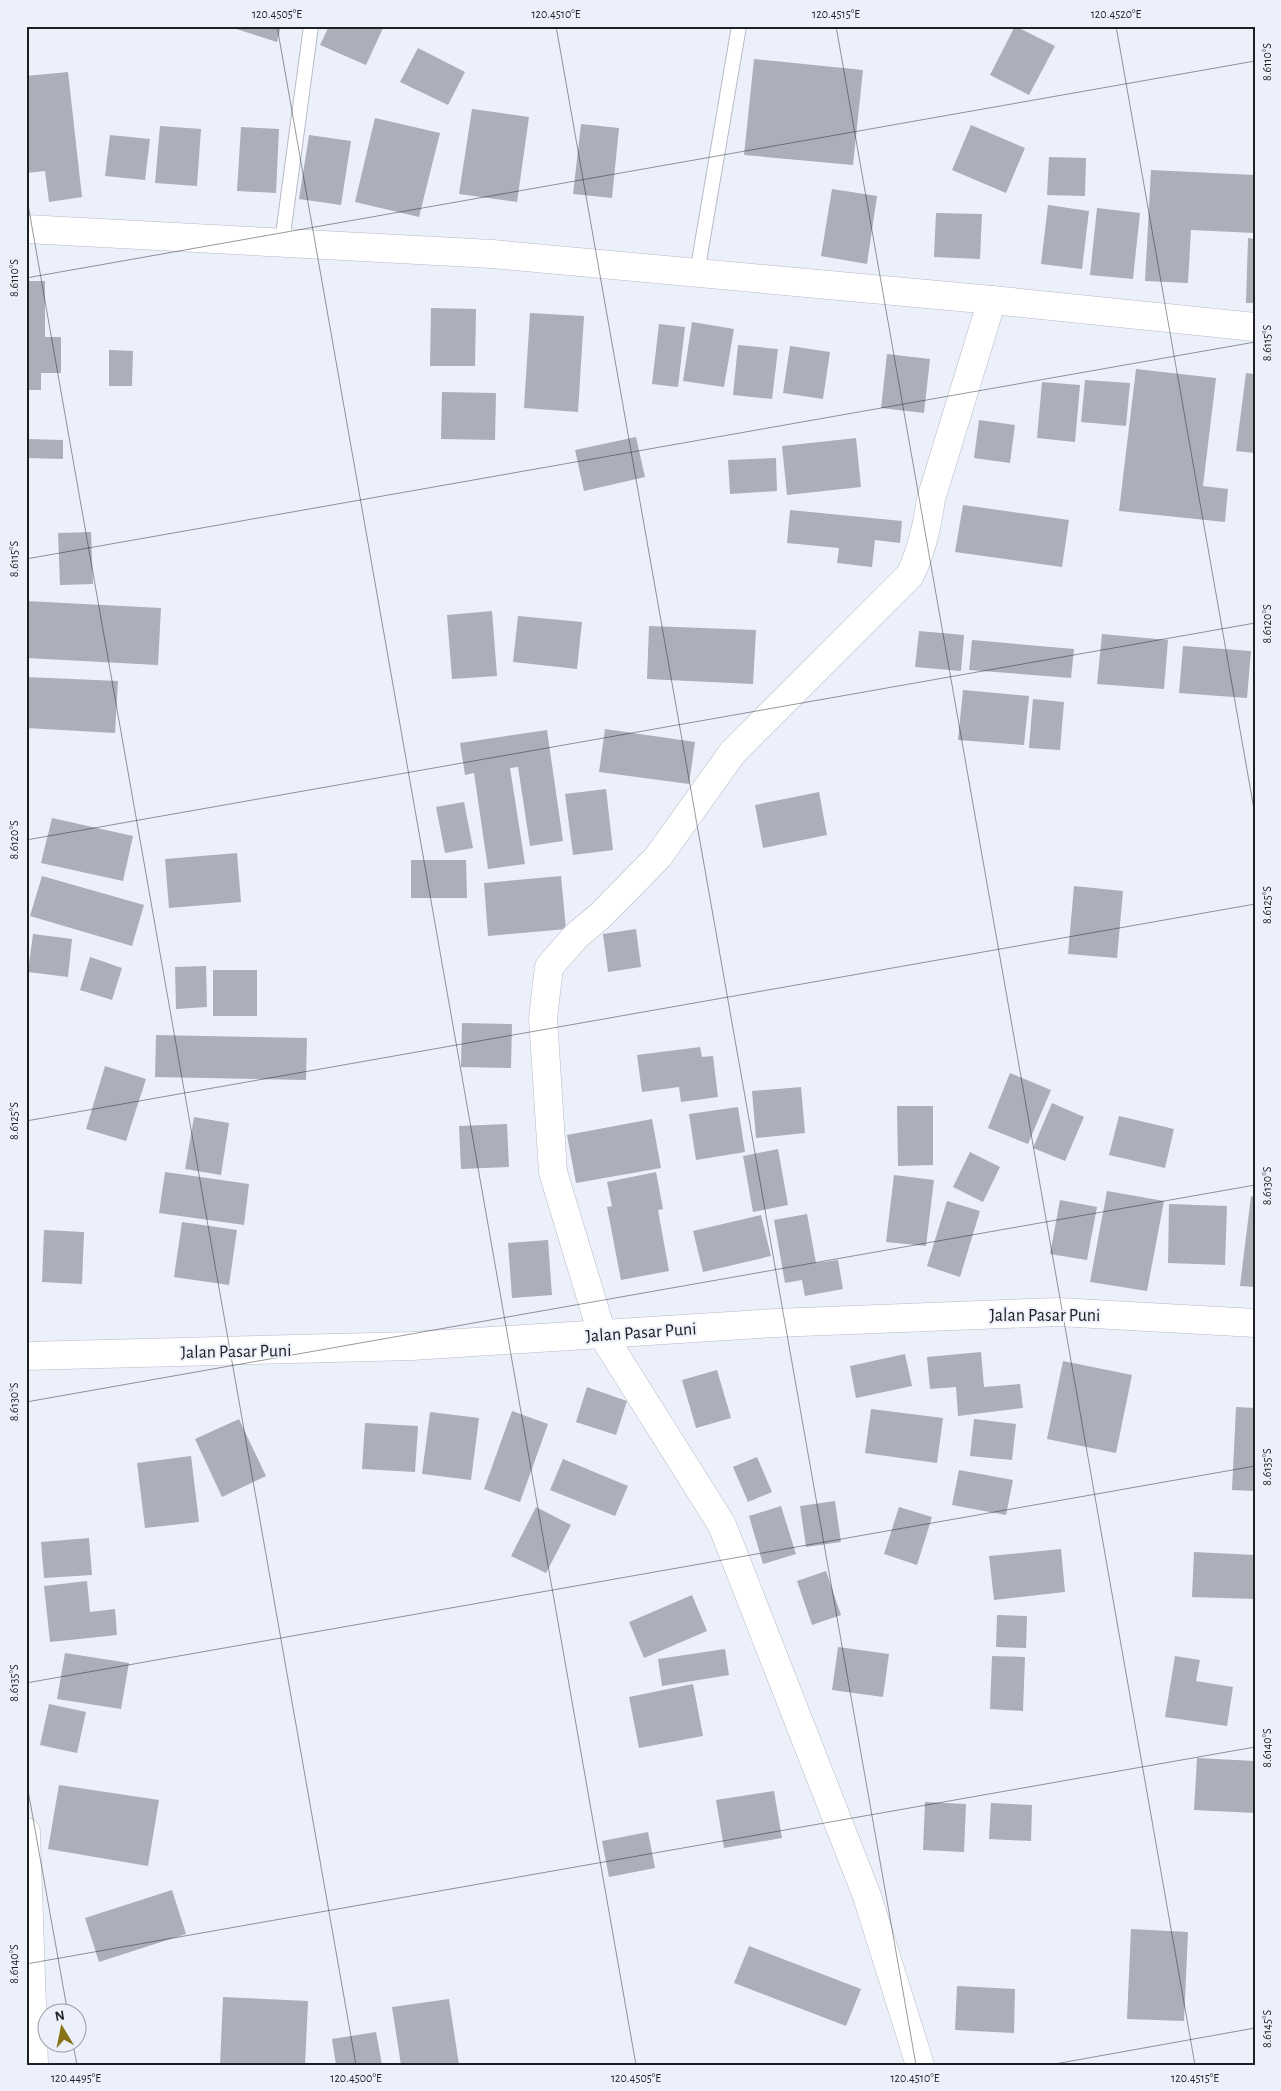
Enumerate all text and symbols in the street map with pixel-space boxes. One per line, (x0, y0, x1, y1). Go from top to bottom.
text: 120.4505°E (252, 8, 302, 20)
text: 120.4510°E (531, 8, 581, 20)
text: 120.4515°E (812, 8, 860, 20)
text: 120.4520°E (1091, 8, 1141, 20)
text: 8.6110°S (1261, 43, 1273, 81)
text: 8.6110°S (8, 259, 20, 297)
text: 8.6115°S (1261, 324, 1273, 361)
text: 8.6115°S (8, 540, 20, 577)
text: 8.6120°S (1261, 604, 1273, 644)
text: 8.6120°S (8, 820, 20, 860)
text: 8.6125°S (1261, 886, 1273, 924)
text: 8.6125°S (8, 1102, 20, 1140)
text: 8.6130°S (1261, 1166, 1273, 1205)
street label: Jalan Pasar Puni (990, 1307, 1100, 1325)
street label: Jalan Pasar Puni (585, 1320, 697, 1346)
street label: Jalan Pasar Puni (180, 1342, 292, 1362)
text: 8.6130°S (8, 1382, 20, 1421)
text: 8.6135°S (1261, 1448, 1273, 1486)
text: 8.6135°S (8, 1664, 20, 1702)
text: 8.6140°S (1261, 1728, 1273, 1768)
text: 8.6140°S (8, 1944, 20, 1984)
north arrow (38, 2004, 88, 2054)
text: N (54, 2008, 66, 2024)
text: 8.6145°S (1261, 2010, 1273, 2048)
text: 120.4495°E (51, 2072, 101, 2084)
text: 120.4500°E (330, 2072, 382, 2084)
text: 120.4505°E (611, 2072, 661, 2084)
text: 120.4510°E (890, 2072, 940, 2084)
text: 120.4515°E (1171, 2072, 1219, 2084)

